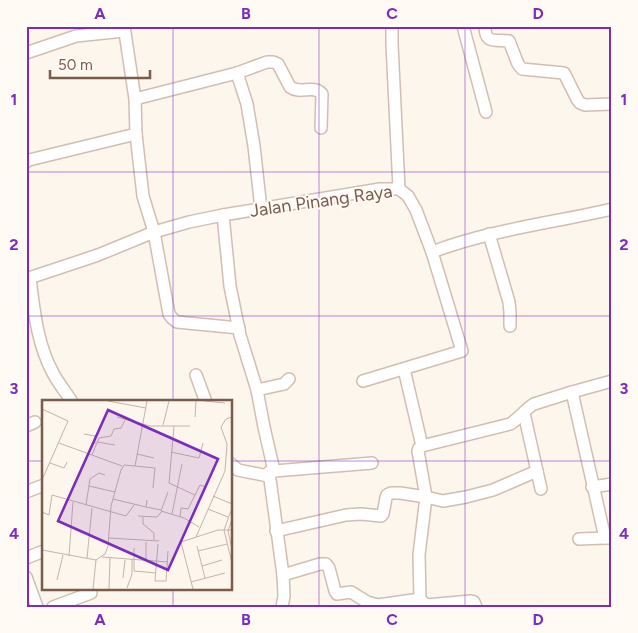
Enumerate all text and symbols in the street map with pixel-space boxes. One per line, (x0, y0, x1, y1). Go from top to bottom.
text: A (94, 4, 106, 23)
text: B (241, 4, 251, 23)
text: C (386, 4, 398, 23)
text: D (532, 4, 544, 23)
scale bar (50, 48, 150, 80)
text: 50 m (58, 56, 93, 74)
text: 1 (11, 90, 17, 109)
text: 1 (621, 90, 627, 109)
street label: Jalan Pinang Raya (248, 180, 394, 222)
text: 2 (9, 235, 19, 254)
text: 2 (619, 235, 629, 254)
text: 3 (10, 379, 19, 398)
text: 3 (620, 379, 629, 398)
inset map (42, 400, 232, 590)
text: 4 (9, 524, 19, 543)
text: 4 (619, 524, 629, 543)
text: A (94, 610, 106, 629)
text: B (241, 610, 251, 629)
text: C (386, 610, 398, 629)
text: D (532, 610, 544, 629)

